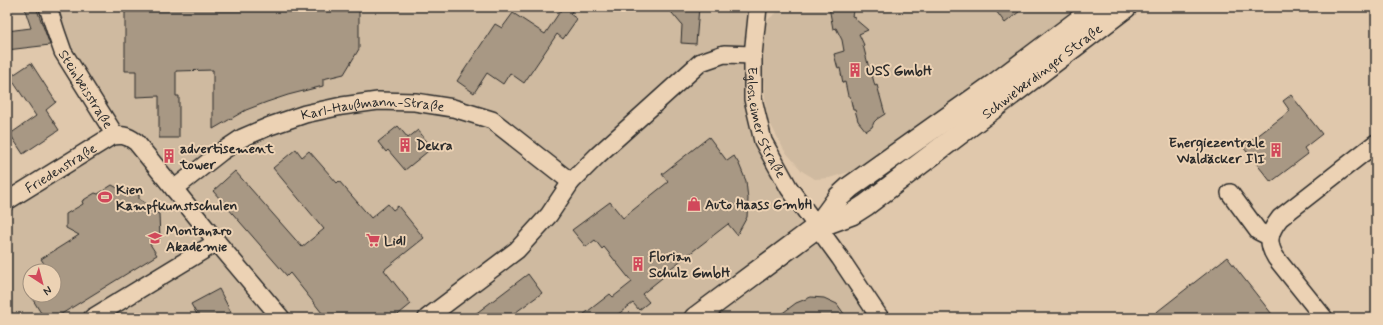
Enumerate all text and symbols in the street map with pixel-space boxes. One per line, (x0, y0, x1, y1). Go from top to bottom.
street label: Schwieberdinger Straße (979, 20, 1106, 123)
street label: Steinbeisstraße (54, 47, 117, 132)
building icon: USS GmbH (847, 62, 863, 78)
place label: USS GmbH (866, 62, 933, 80)
street label: Eglosheimer Straße (743, 67, 790, 181)
street label: Karl-Haußmann-Straße (299, 93, 446, 125)
place label: Energiezentrale Waldäcker III (1169, 134, 1266, 168)
building icon: Dekra (397, 137, 413, 153)
place label: Dekra (416, 137, 453, 155)
street label: Friedenstraße (22, 139, 100, 198)
place label: advertisement tower (179, 140, 275, 174)
building icon: Energiezentrale Waldäcker III (1268, 142, 1284, 158)
building icon: advertisement tower (161, 148, 177, 164)
place label: Kien Kampfkunstschulen (116, 181, 238, 215)
sports icon: Kien Kampfkunstschulen (97, 189, 113, 205)
shop icon: Auto Haass GmbH (686, 196, 702, 212)
place label: Auto Haass GmbH (705, 196, 812, 214)
place label: Montanaro Akademie (166, 222, 232, 256)
school or university icon: Montanaro Akademie (147, 230, 163, 246)
supermarket icon: Lidl (365, 232, 381, 248)
place label: Lidl (384, 232, 406, 250)
place label: Florian Schulz GmbH (649, 248, 731, 282)
building icon: Florian Schulz GmbH (630, 256, 646, 272)
north arrow (22, 263, 62, 303)
text: N (40, 282, 54, 298)

